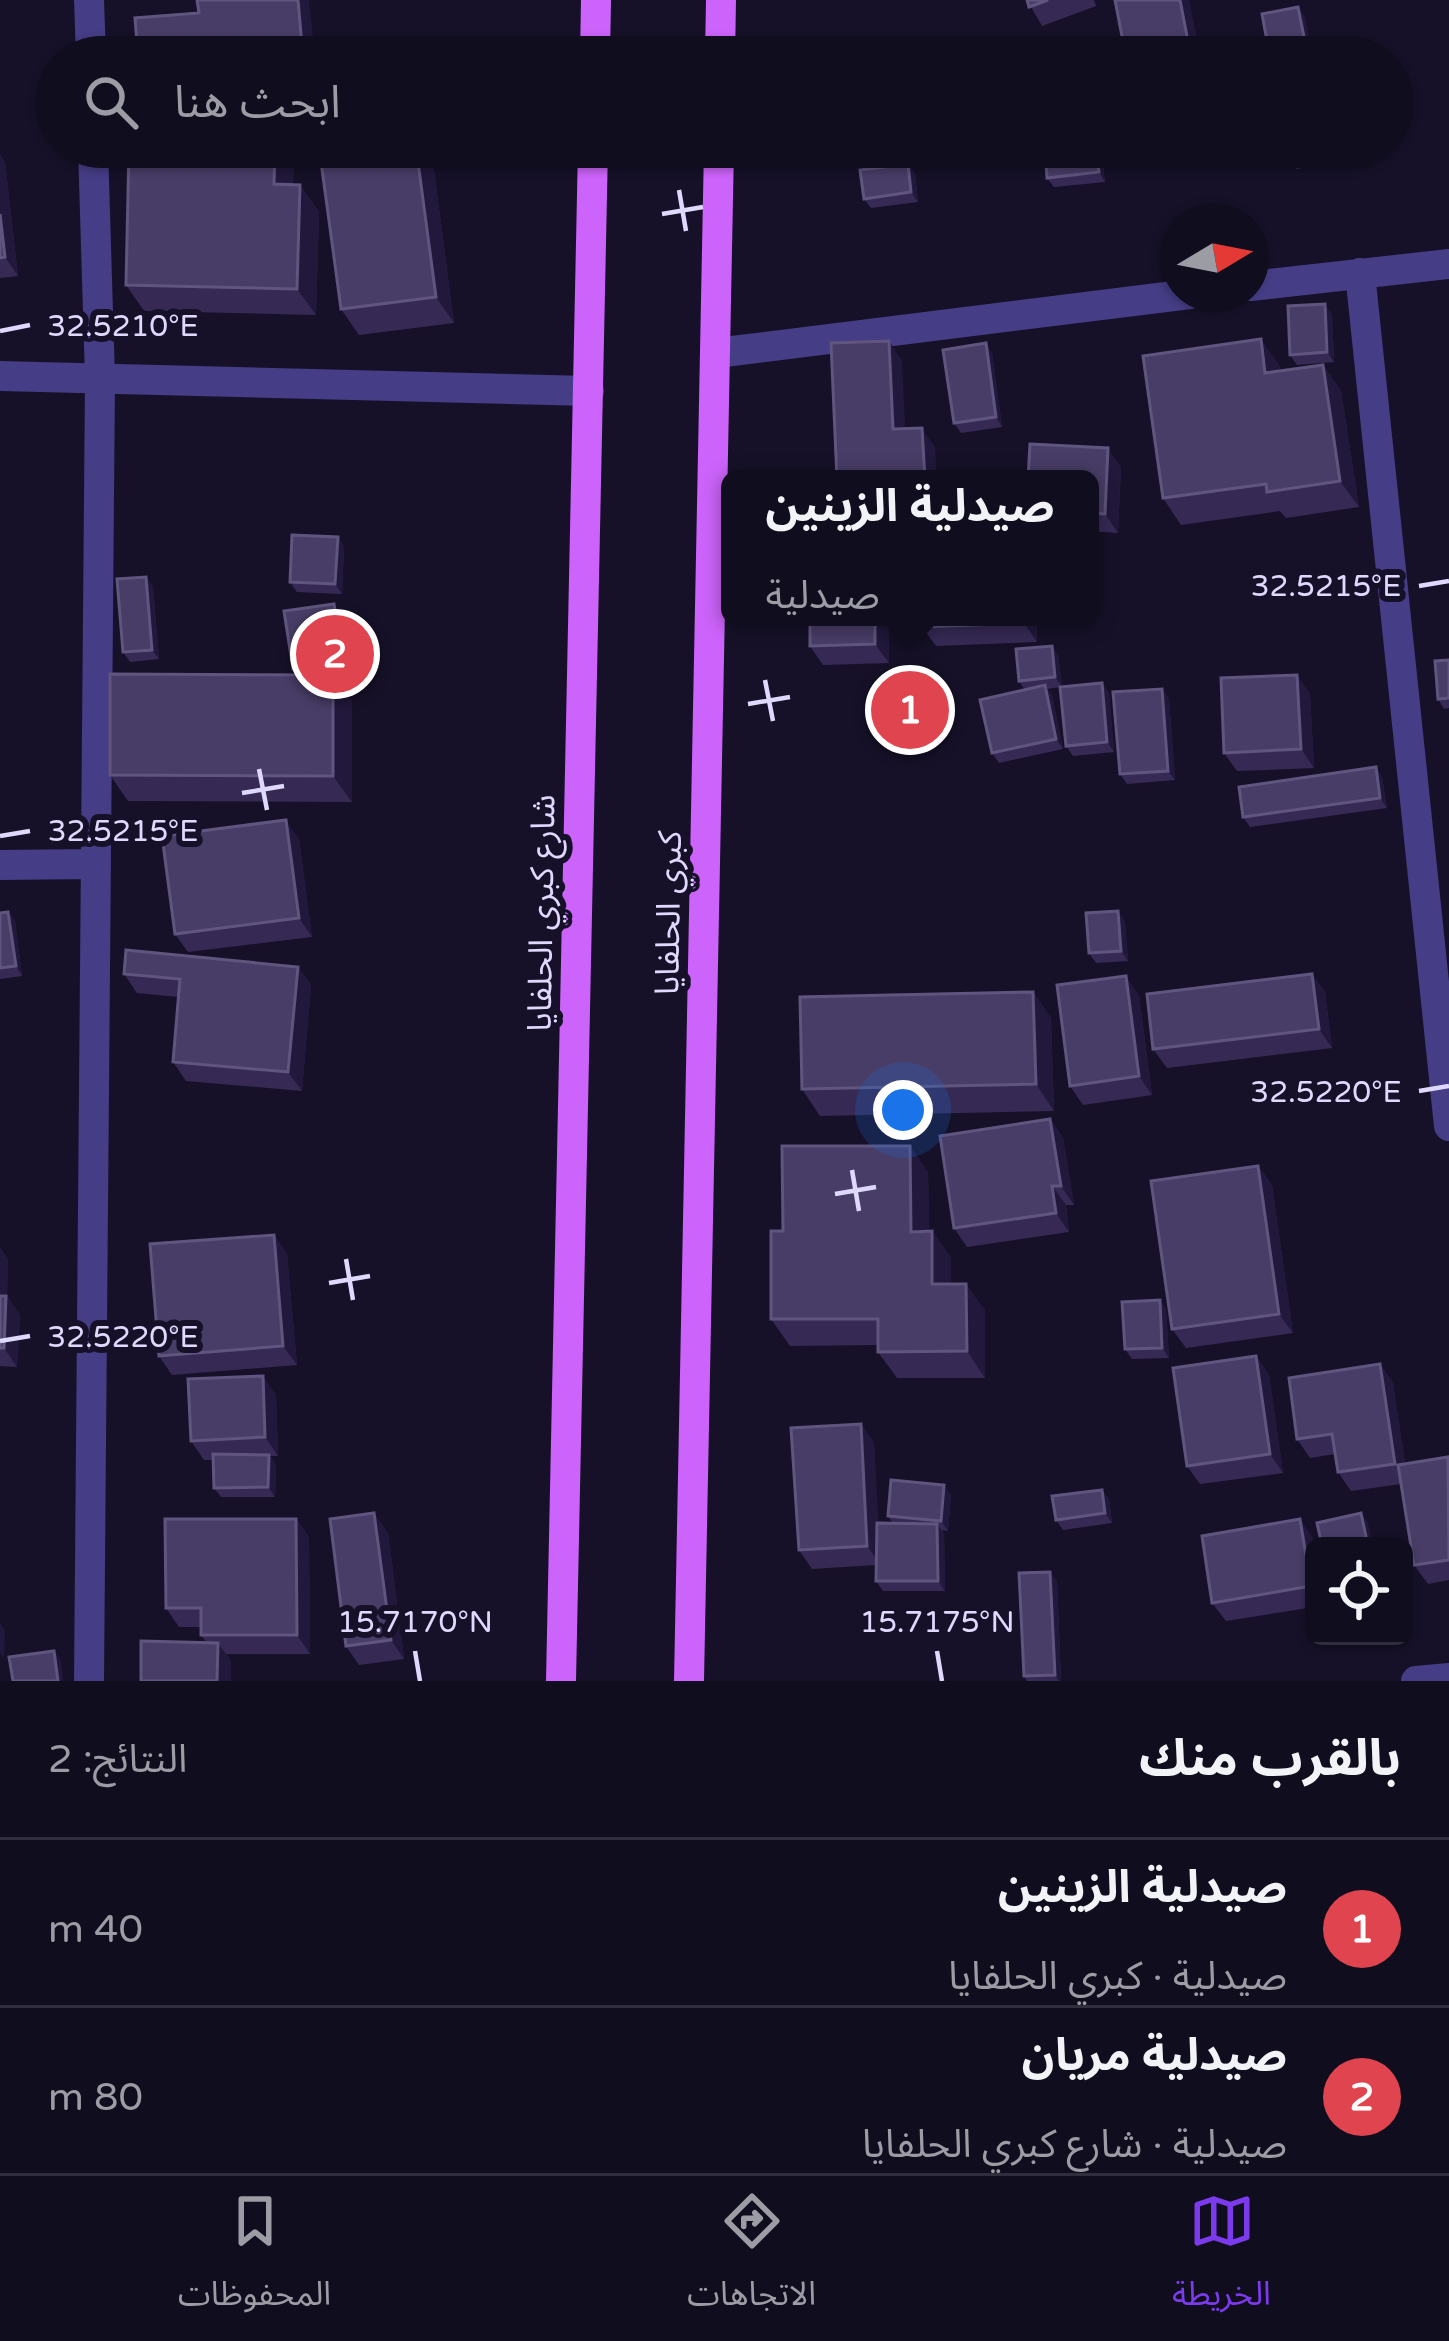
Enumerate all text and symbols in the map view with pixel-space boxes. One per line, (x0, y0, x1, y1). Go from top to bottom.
search box (36, 36, 1413, 168)
icon: search (78, 69, 144, 135)
text: ابحث هنا (174, 76, 341, 130)
north arrow (1161, 204, 1269, 312)
text: 32.5210°E (47, 308, 199, 345)
popup (721, 470, 1099, 626)
text: صيدلية الزينين (765, 480, 1055, 534)
text: 32.5215°E (1251, 568, 1401, 605)
text: صيدلية (765, 572, 880, 619)
pin: 2 (296, 609, 374, 699)
pin: 1 (871, 665, 949, 755)
street label: شارع كبري الحلفايا (520, 794, 568, 1032)
text: 32.5215°E (48, 813, 198, 850)
street label: كبري الحلفايا (648, 830, 695, 996)
text: 32.5220°E (1250, 1074, 1402, 1111)
your location (873, 1080, 933, 1140)
text: 32.5220°E (47, 1319, 199, 1356)
map controls (1305, 1537, 1413, 1645)
button: locate (1305, 1537, 1413, 1645)
text: 15.7170°N (337, 1604, 493, 1641)
text: 15.7175°N (859, 1604, 1015, 1641)
text: بالقرب منك (1139, 1728, 1401, 1790)
text: النتائج: 2 (48, 1736, 187, 1783)
text: صيدلية الزينين (998, 1861, 1287, 1915)
text: 40 m (48, 1906, 143, 1953)
text: 1 (1350, 1906, 1374, 1953)
text: صيدلية · كبري الحلفايا (948, 1953, 1287, 2000)
text: صيدلية مريان (1022, 2029, 1287, 2083)
text: 80 m (48, 2074, 143, 2121)
text: 2 (1350, 2074, 1374, 2121)
text: صيدلية · شارع كبري الحلفايا (862, 2121, 1287, 2168)
tab: المحفوظات (178, 2188, 331, 2329)
tab: الاتجاهات (687, 2188, 816, 2329)
tab: الخريطة (1172, 2188, 1271, 2329)

